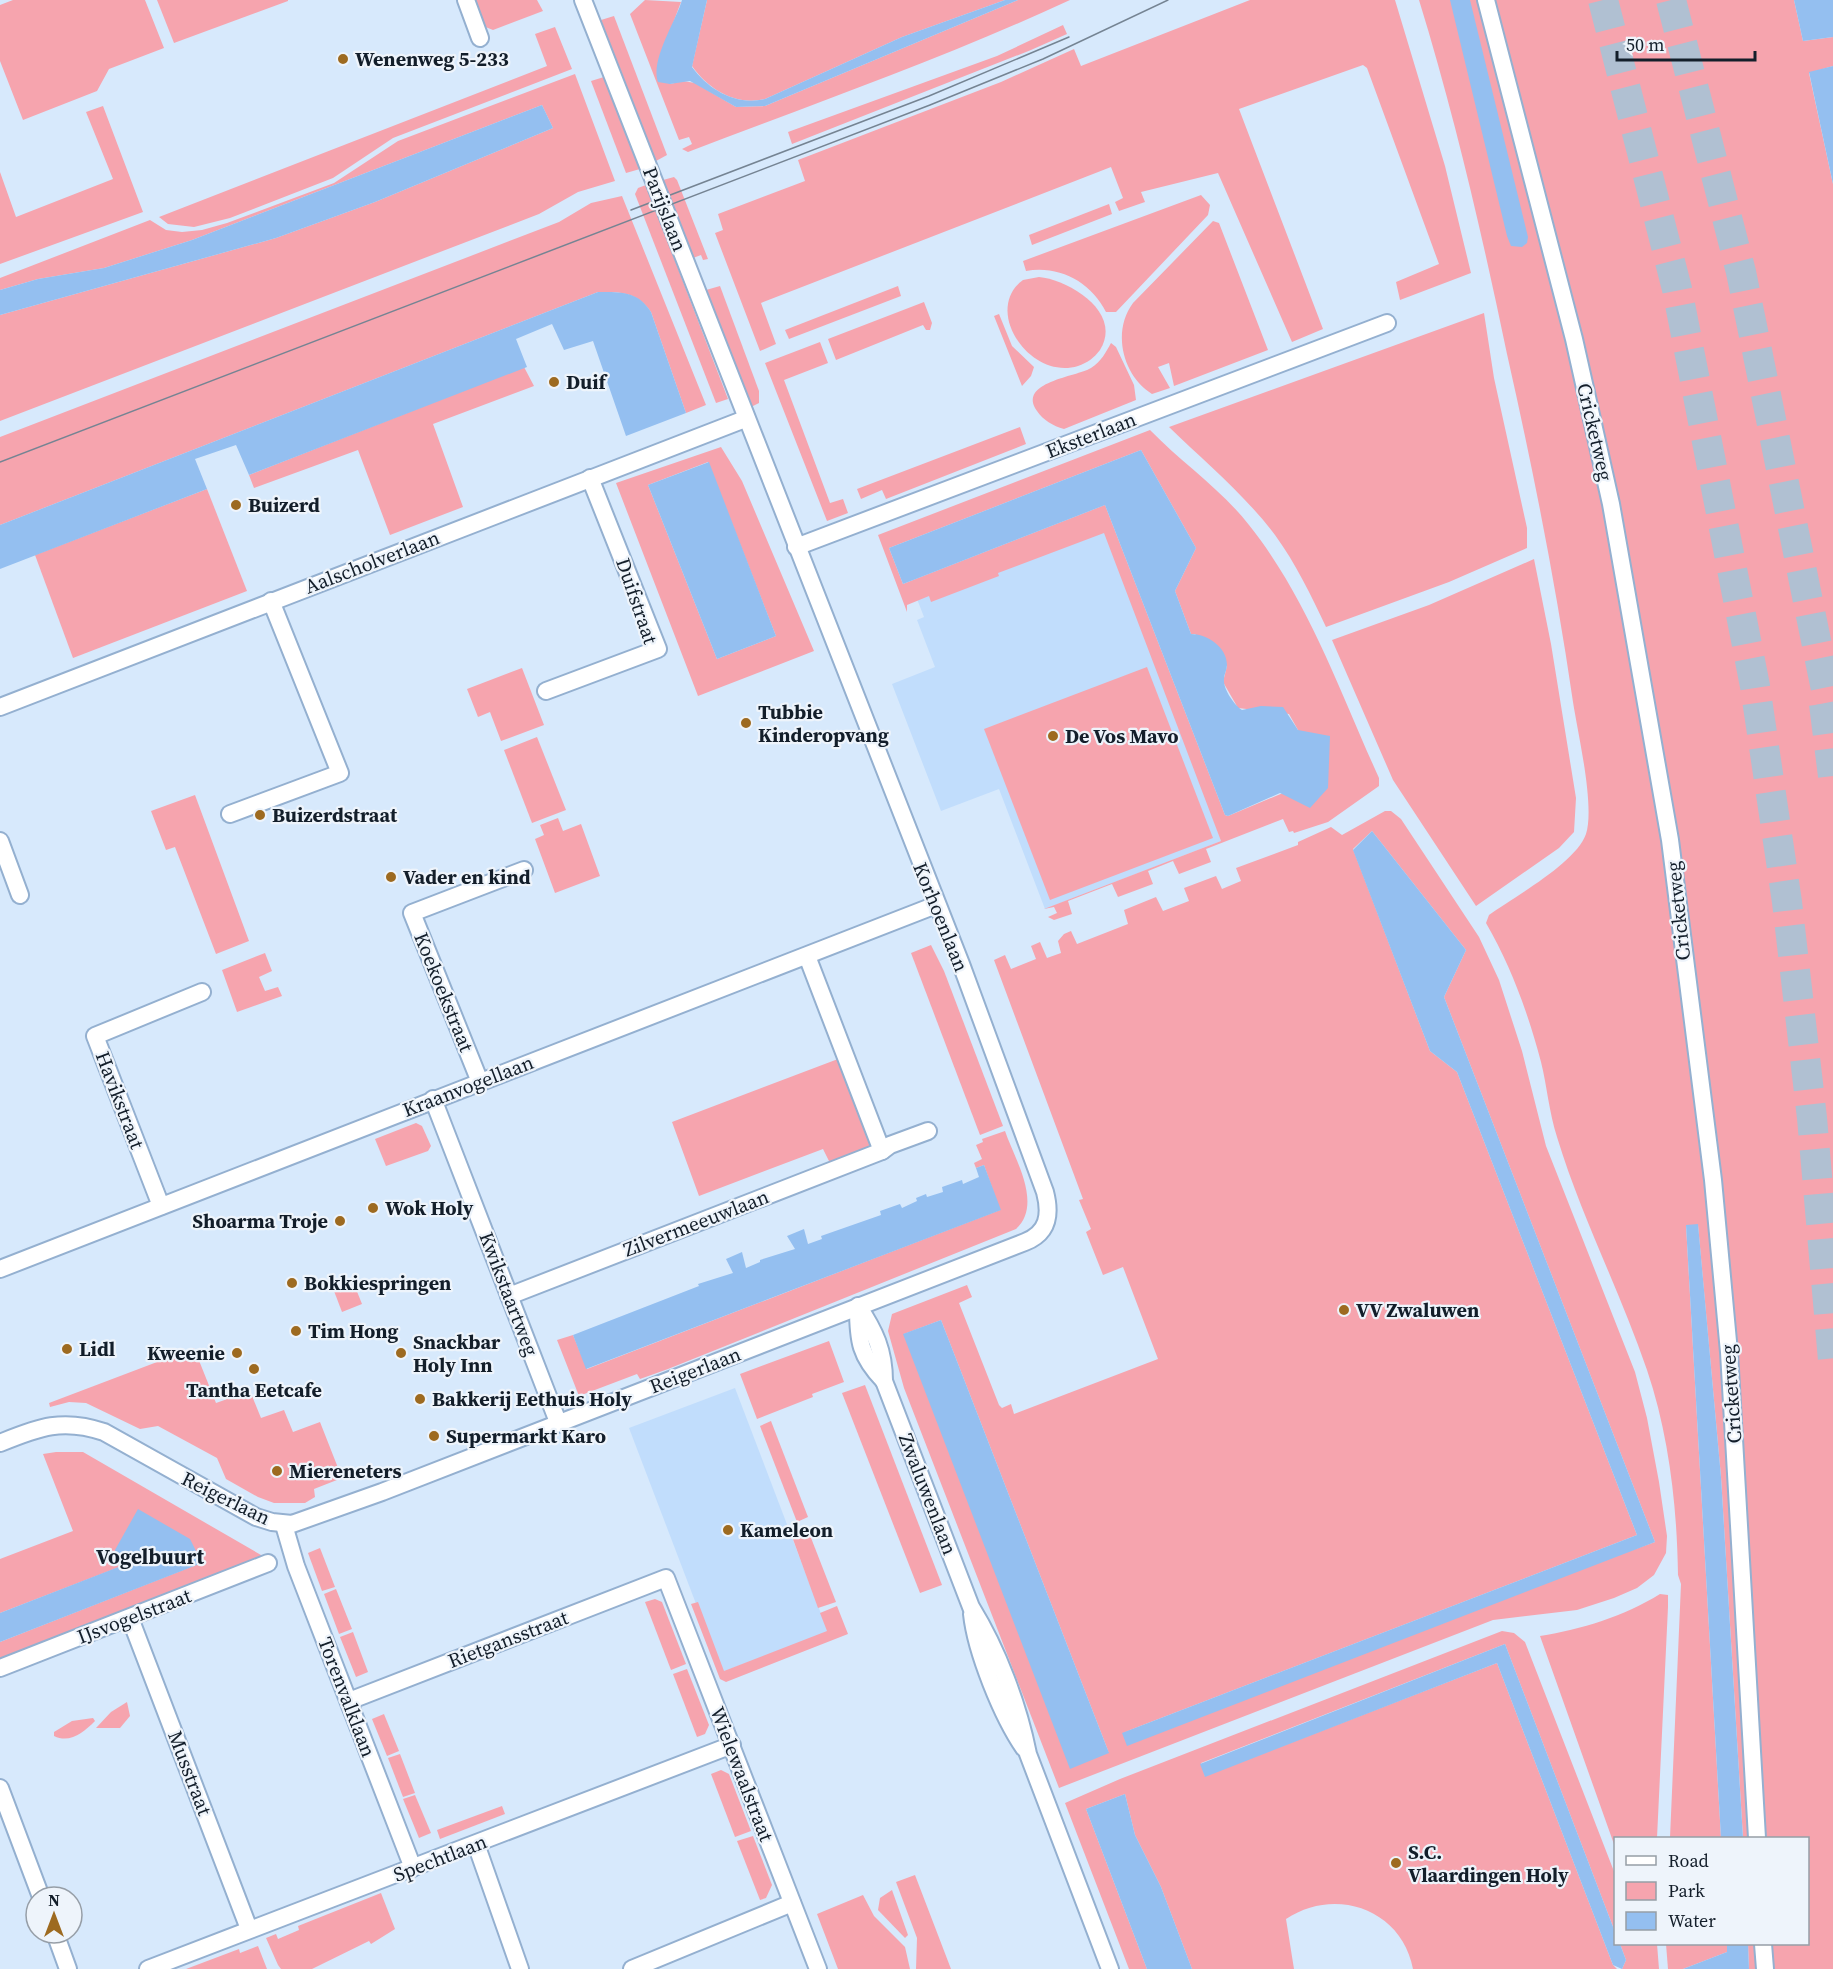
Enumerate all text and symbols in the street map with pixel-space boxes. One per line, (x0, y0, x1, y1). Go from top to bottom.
scale bar (1617, 24, 1755, 62)
text: 50 m (1626, 32, 1664, 57)
place label: Wenenweg 5-233 (355, 45, 509, 73)
marker: Wenenweg 5-233 (336, 52, 350, 66)
street label: Parijslaan (636, 163, 694, 255)
place label: Duif (566, 368, 609, 396)
marker: Duif (547, 375, 561, 389)
street label: Cricketweg (1570, 380, 1620, 484)
street label: Eksterlaan (1042, 405, 1140, 465)
place label: Buizerd (248, 491, 320, 519)
marker: Buizerd (229, 498, 243, 512)
street label: Aalscholverlaan (301, 523, 443, 601)
street label: Duifstraat (609, 554, 665, 648)
place label: Tubbie Kinderopvang (758, 698, 889, 749)
marker: Tubbie Kinderopvang (739, 716, 753, 730)
place label: De Vos Mavo (1065, 722, 1179, 750)
marker: De Vos Mavo (1046, 729, 1060, 743)
place label: Buizerdstraat (272, 801, 398, 829)
marker: Buizerdstraat (253, 808, 267, 822)
street label: Korhoenlaan (906, 858, 976, 976)
street label: Cricketweg (1659, 860, 1697, 962)
place label: Vader en kind (403, 863, 531, 891)
marker: Vader en kind (384, 870, 398, 884)
street label: Koekoekstraat (407, 928, 481, 1056)
street label: Havikstraat (89, 1047, 152, 1153)
street label: Kraanvogellaan (398, 1048, 538, 1124)
street label: Zilvermeeuwlaan (619, 1182, 773, 1264)
place label: Wok Holy (385, 1194, 474, 1222)
marker: Wok Holy (366, 1201, 380, 1215)
place label: Shoarma Troje (192, 1207, 328, 1235)
marker: Shoarma Troje (333, 1214, 347, 1228)
street label: Kwikstaartweg (473, 1228, 545, 1360)
place label: Bokkiespringen (304, 1269, 451, 1297)
marker: Bokkiespringen (285, 1276, 299, 1290)
place label: VV Zwaluwen (1356, 1296, 1479, 1324)
marker: VV Zwaluwen (1337, 1303, 1351, 1317)
place label: Tim Hong (308, 1317, 399, 1345)
marker: Tim Hong (289, 1324, 303, 1338)
place label: Snackbar Holy Inn (413, 1328, 501, 1379)
place label: Lidl (79, 1335, 115, 1363)
place label: Kweenie (147, 1339, 225, 1367)
street label: Reigerlaan (645, 1340, 745, 1400)
marker: Lidl (60, 1342, 74, 1356)
street label: Cricketweg (1714, 1343, 1748, 1445)
marker: Kweenie (230, 1346, 244, 1360)
marker: Snackbar Holy Inn (394, 1346, 408, 1360)
marker: Tantha Eetcafe (247, 1362, 261, 1376)
place label: Tantha Eetcafe (186, 1376, 322, 1404)
place label: Bakkerij Eethuis Holy (432, 1385, 632, 1413)
marker: Bakkerij Eethuis Holy (413, 1392, 427, 1406)
place label: Supermarkt Karo (446, 1422, 606, 1450)
marker: Supermarkt Karo (427, 1429, 441, 1443)
street label: Zwaluwenlaan (892, 1429, 964, 1559)
place label: Miereneters (289, 1457, 402, 1485)
street label: Reigerlaan (177, 1464, 275, 1532)
marker: Miereneters (270, 1464, 284, 1478)
place label: Kameleon (740, 1516, 833, 1544)
marker: Kameleon (721, 1523, 735, 1537)
district label: Vogelbuurt (96, 1542, 204, 1571)
street label: IJsvogelstraat (73, 1581, 196, 1651)
street label: Rietgansstraat (444, 1603, 573, 1675)
street label: Torenvalklaan (311, 1633, 383, 1761)
street label: Wielewaalstraat (703, 1703, 781, 1846)
street label: Musstraat (161, 1727, 219, 1820)
street label: Spechtlaan (389, 1827, 491, 1889)
legend (1614, 1837, 1809, 1945)
place label: S.C. Vlaardingen Holy (1408, 1838, 1569, 1889)
text: Road (1668, 1848, 1709, 1873)
marker: S.C. Vlaardingen Holy (1389, 1856, 1403, 1870)
text: Park (1668, 1878, 1705, 1903)
north arrow (24, 1885, 84, 1945)
text: N (48, 1889, 60, 1911)
text: Water (1668, 1908, 1716, 1933)

